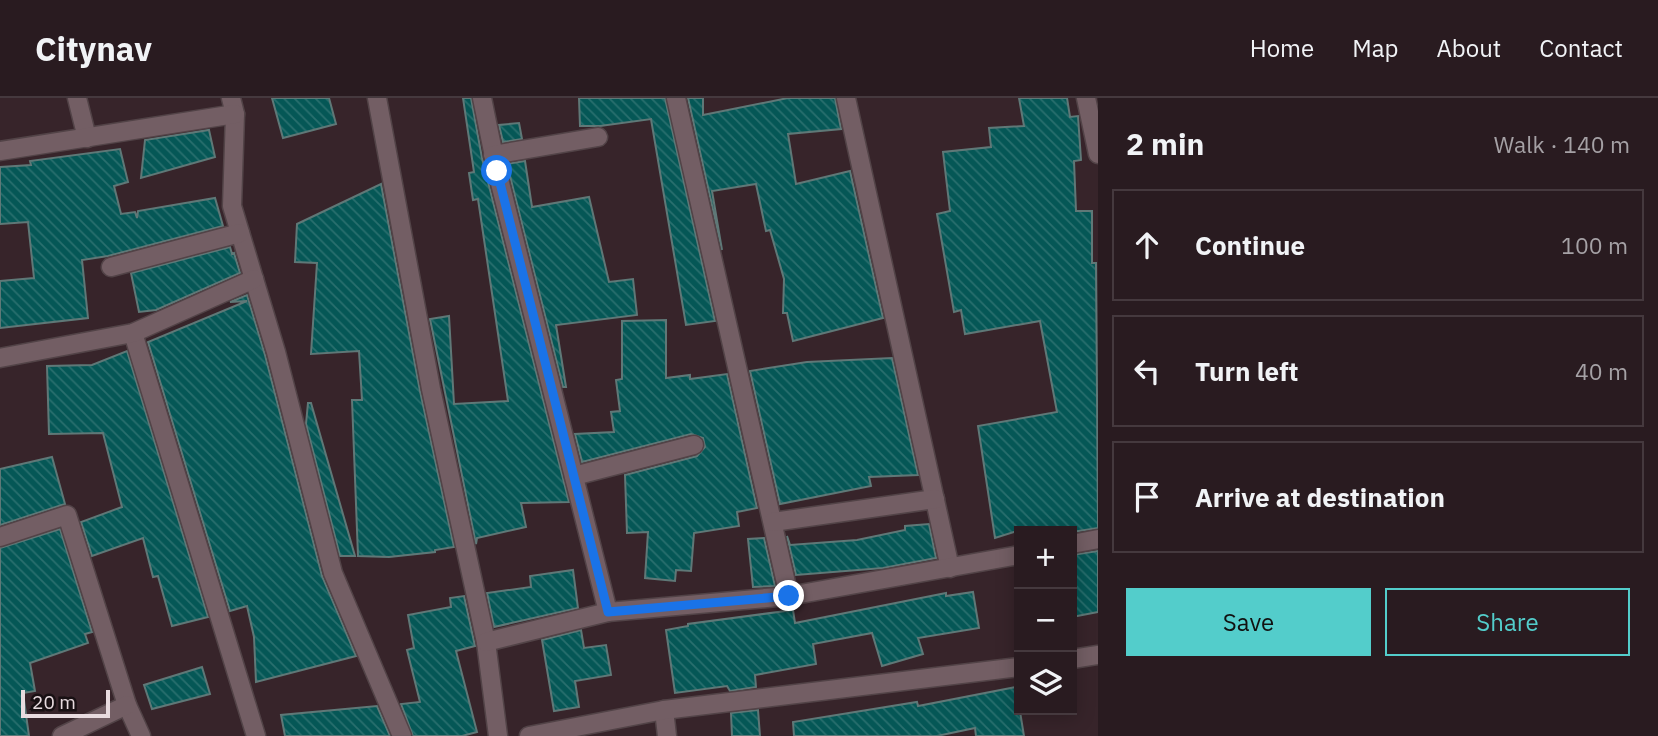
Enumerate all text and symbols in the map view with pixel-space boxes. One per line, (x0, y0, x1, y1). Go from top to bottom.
text: Citynav (35, 27, 152, 70)
text: Home (1250, 32, 1314, 64)
text: Map (1352, 32, 1398, 64)
text: About (1436, 32, 1501, 64)
text: Contact (1539, 32, 1623, 64)
text: 2 min (1126, 124, 1204, 163)
text: Walk · 140 m (1494, 129, 1630, 159)
route start (481, 155, 512, 186)
icon: ahead (1128, 226, 1166, 264)
text: Continue (1195, 228, 1305, 262)
text: 100 m (1561, 230, 1628, 260)
icon: left (1128, 352, 1166, 390)
text: Turn left (1195, 354, 1298, 388)
text: 40 m (1575, 356, 1628, 386)
icon: arrive (1128, 478, 1166, 516)
text: Arrive at destination (1195, 480, 1445, 514)
map controls (1014, 526, 1077, 715)
button: + (1014, 526, 1077, 589)
route end (773, 580, 804, 611)
button: Save (1126, 588, 1371, 656)
button: Share (1385, 588, 1630, 656)
button: − (1014, 589, 1077, 652)
button: layers (1014, 652, 1077, 715)
scale bar (21, 687, 110, 719)
text: 20 m (32, 690, 76, 714)

